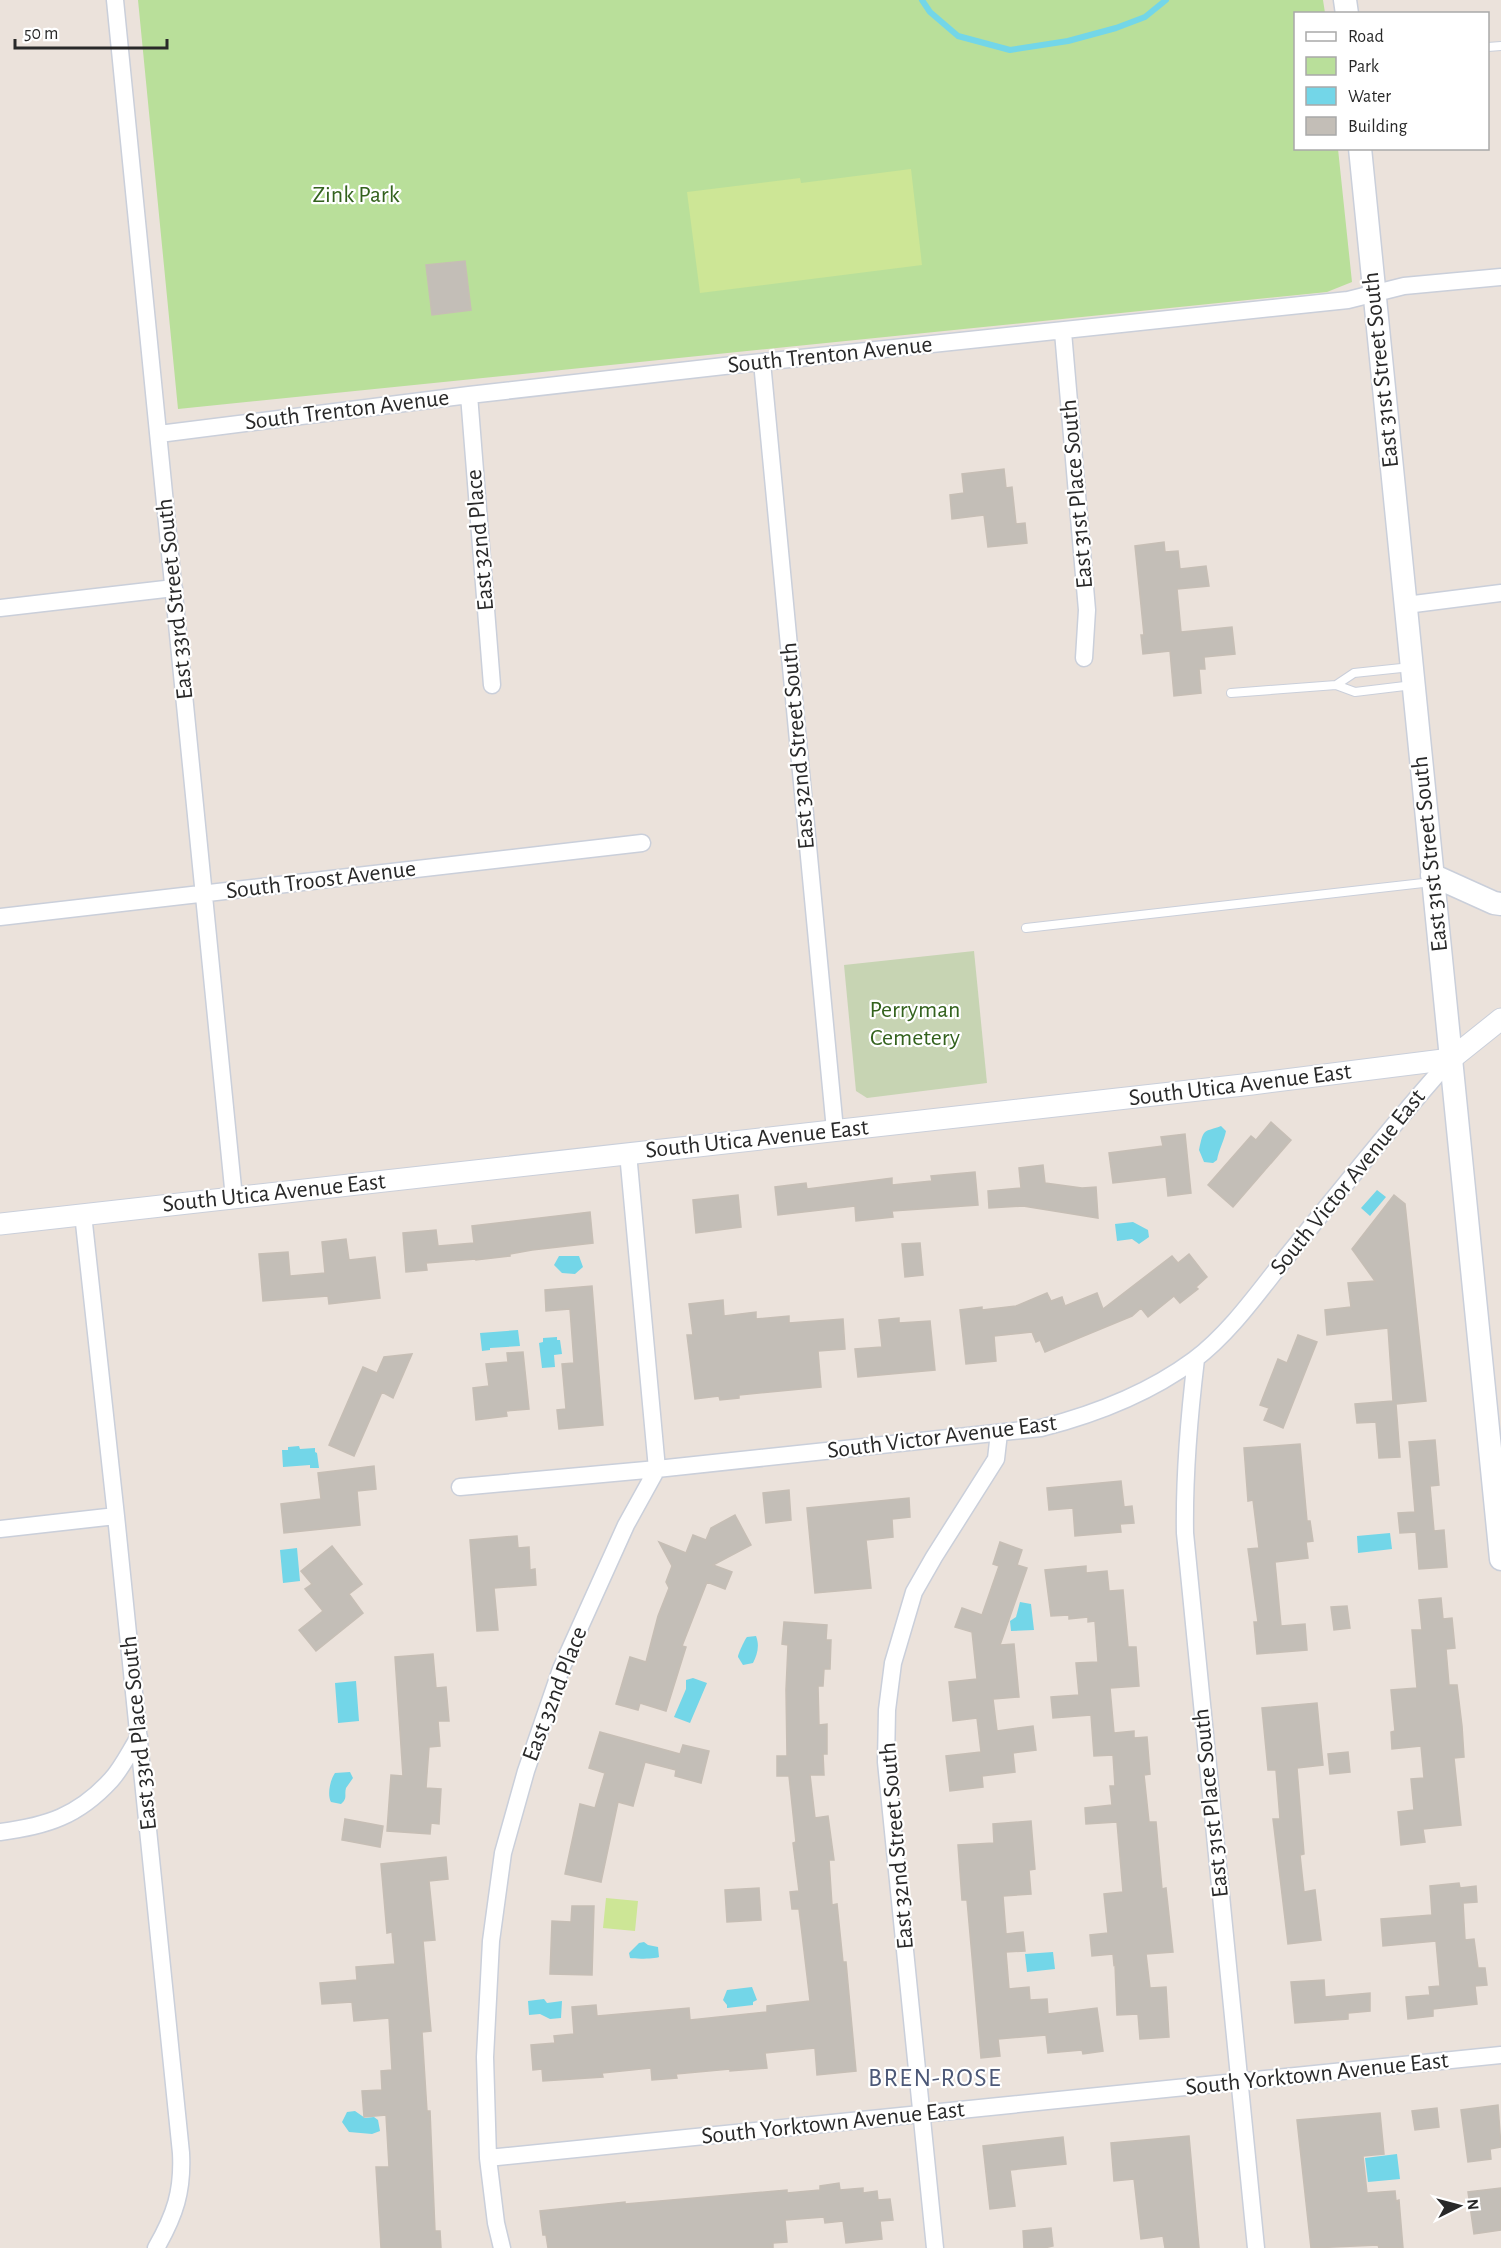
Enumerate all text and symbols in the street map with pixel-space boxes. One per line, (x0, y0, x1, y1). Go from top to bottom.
scale bar (15, 12, 166, 50)
legend (1294, 12, 1489, 150)
text: 50 m (24, 25, 58, 43)
text: Road (1348, 28, 1384, 46)
text: Park (1348, 58, 1380, 76)
text: Water (1348, 88, 1391, 106)
text: Building (1348, 118, 1408, 136)
park label: Zink Park (312, 183, 400, 207)
street label: East 31st Street South (1359, 271, 1403, 469)
street label: South Trenton Avenue (727, 332, 933, 378)
street label: South Trenton Avenue (244, 386, 450, 434)
street label: East 31st Place South (1057, 398, 1097, 590)
street label: East 32nd Place (462, 468, 498, 612)
street label: East 33rd Street South (153, 497, 197, 701)
street label: East 32nd Street South (777, 641, 819, 851)
street label: East 31st Street South (1408, 755, 1452, 953)
street label: South Troost Avenue (225, 856, 417, 904)
park label: Perryman Cemetery (869, 998, 961, 1050)
street label: South Utica Avenue East (1127, 1059, 1353, 1111)
street label: South Victor Avenue East (1266, 1085, 1430, 1279)
street label: South Utica Avenue East (644, 1115, 870, 1163)
street label: South Utica Avenue East (161, 1169, 387, 1217)
street label: South Victor Avenue East (826, 1411, 1058, 1463)
street label: East 32nd Place (518, 1623, 592, 1765)
street label: East 33rd Place South (117, 1635, 161, 1831)
street label: East 31st Place South (1189, 1707, 1233, 1899)
street label: East 32nd Street South (876, 1741, 918, 1951)
street label: South Yorktown Avenue East (1184, 2048, 1450, 2100)
district label: BREN-ROSE (868, 2065, 1002, 2091)
street label: South Yorktown Avenue East (700, 2097, 966, 2149)
north arrow (1429, 2176, 1489, 2236)
text: N (1464, 2198, 1481, 2211)

